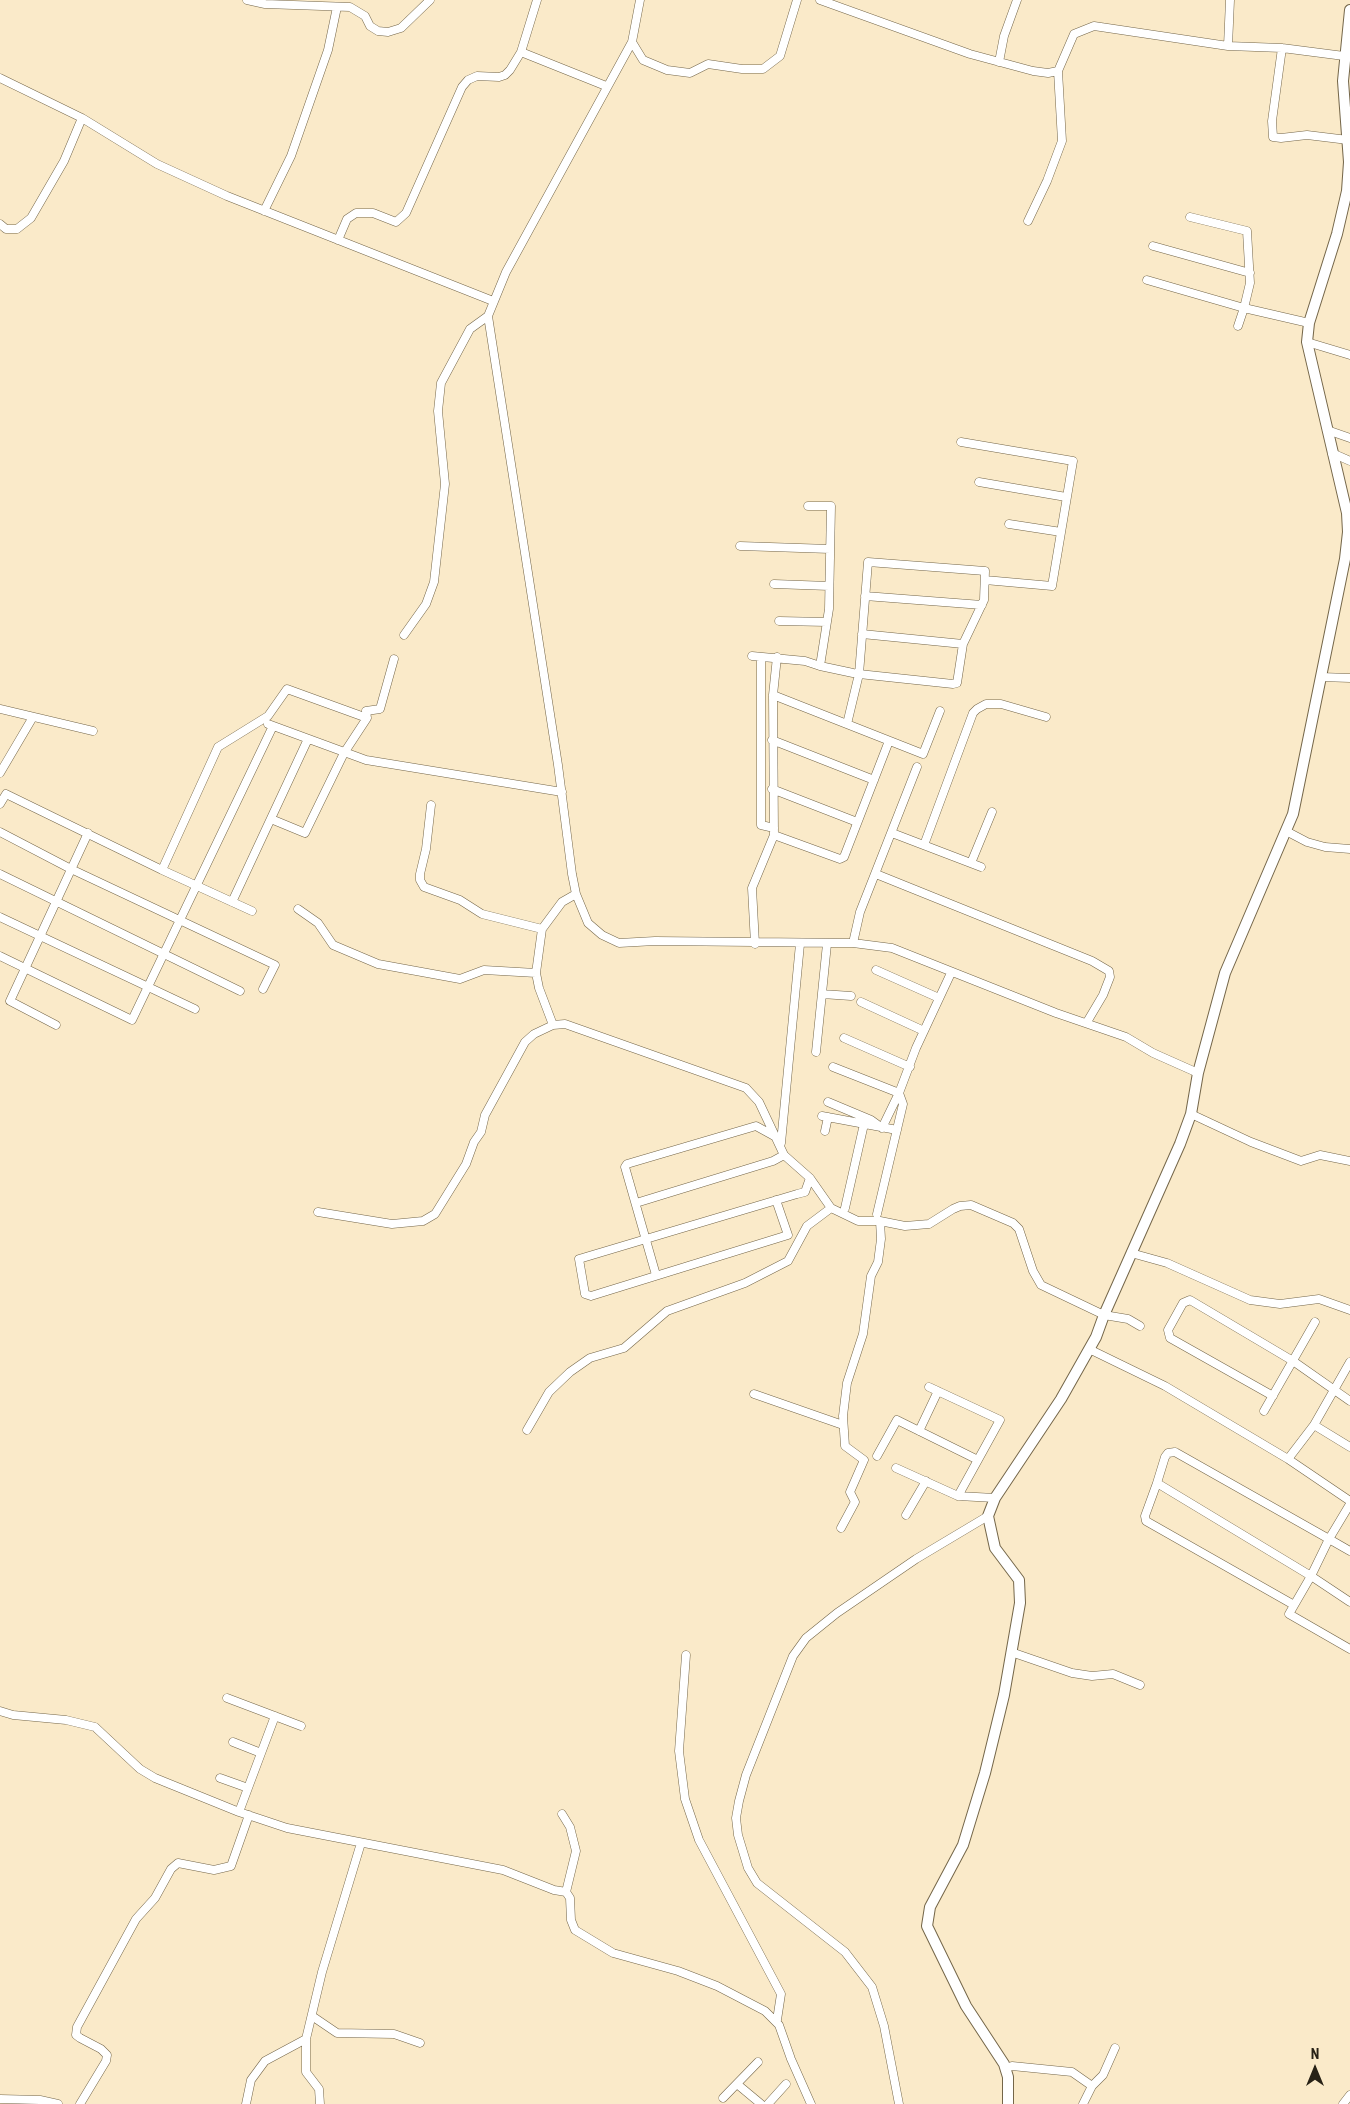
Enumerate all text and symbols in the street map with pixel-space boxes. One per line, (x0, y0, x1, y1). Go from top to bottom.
north arrow (1290, 2044, 1340, 2094)
text: N (1311, 2046, 1319, 2062)

